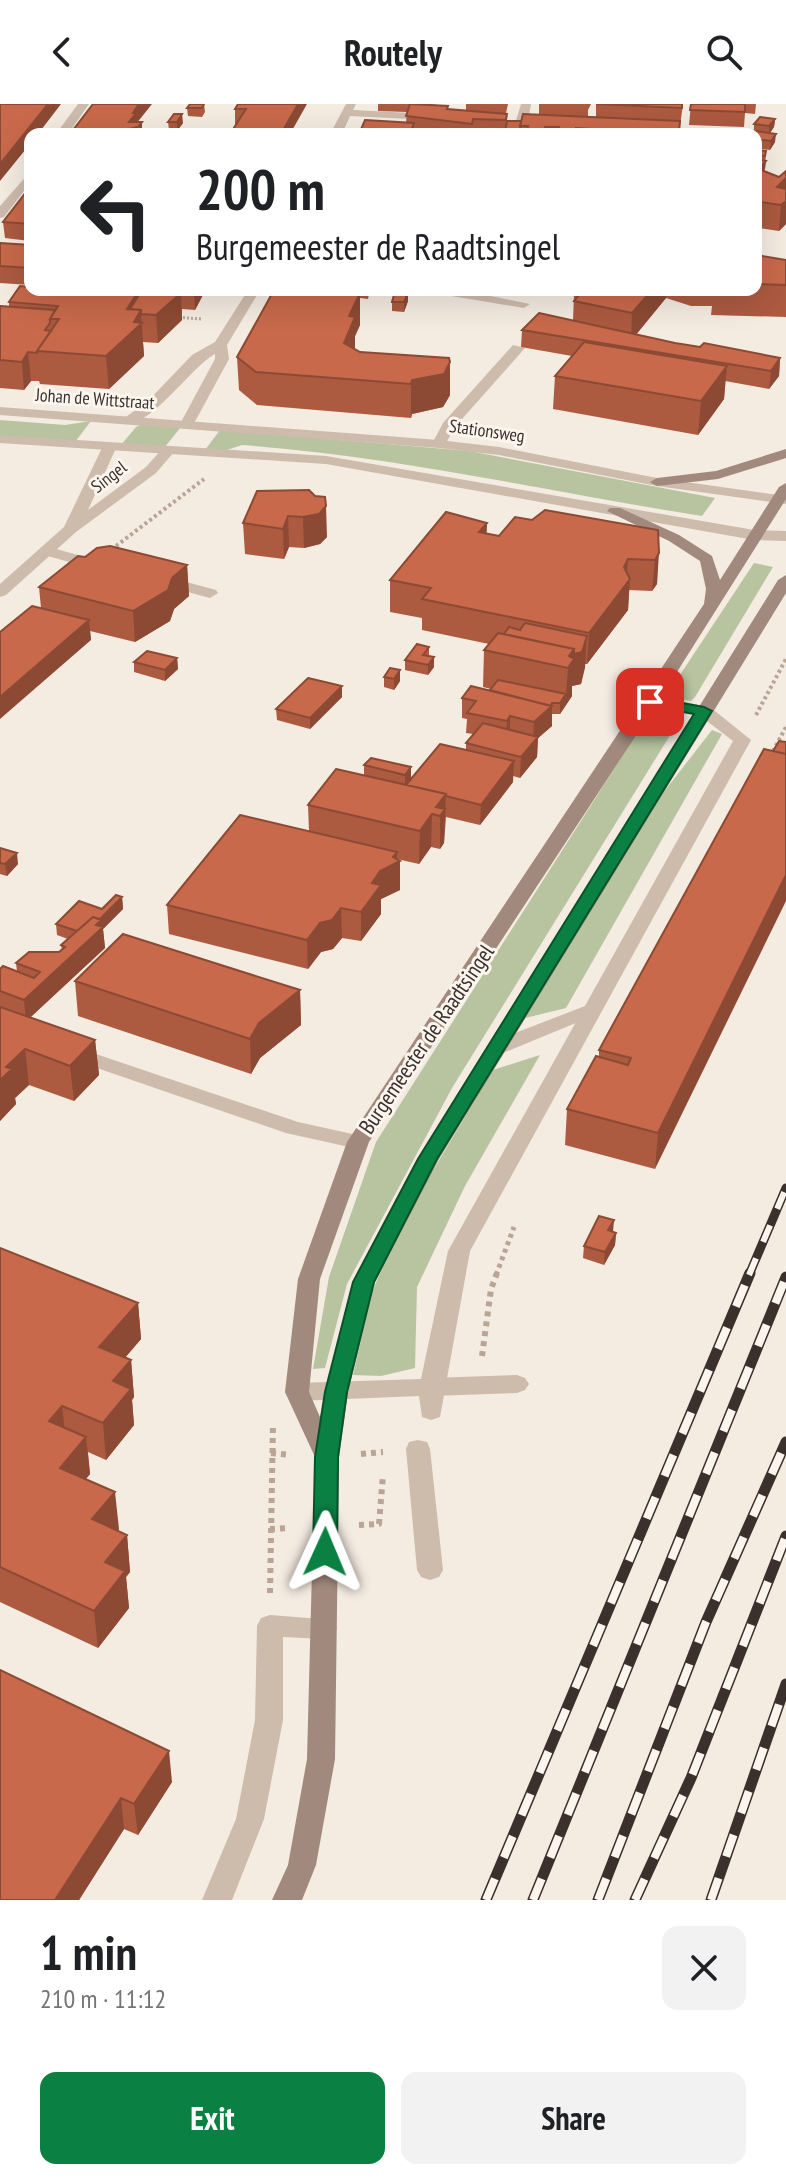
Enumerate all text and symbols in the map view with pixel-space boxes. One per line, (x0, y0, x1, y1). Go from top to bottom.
text: Routely (344, 29, 442, 76)
icon: back (40, 30, 84, 74)
icon: search (702, 30, 746, 74)
text: 200 m (196, 153, 325, 225)
icon: left (64, 160, 168, 264)
text: Burgemeester de Raadtsingel (196, 223, 560, 270)
street label: Johan de Wittstraat (34, 383, 155, 414)
street label: Stationsweg (448, 414, 526, 447)
street label: Singel (86, 455, 132, 498)
pin (616, 668, 684, 736)
icon: arrive (628, 680, 672, 724)
street label: Burgemeester de Raadtsingel (352, 938, 500, 1139)
position arrow (283, 1510, 367, 1594)
text: 1 min (40, 1921, 137, 1983)
button: close (662, 1926, 746, 2010)
text: 210 m · 11:12 (40, 1982, 166, 2015)
button: Exit (40, 2072, 385, 2164)
button: Share (401, 2072, 746, 2164)

